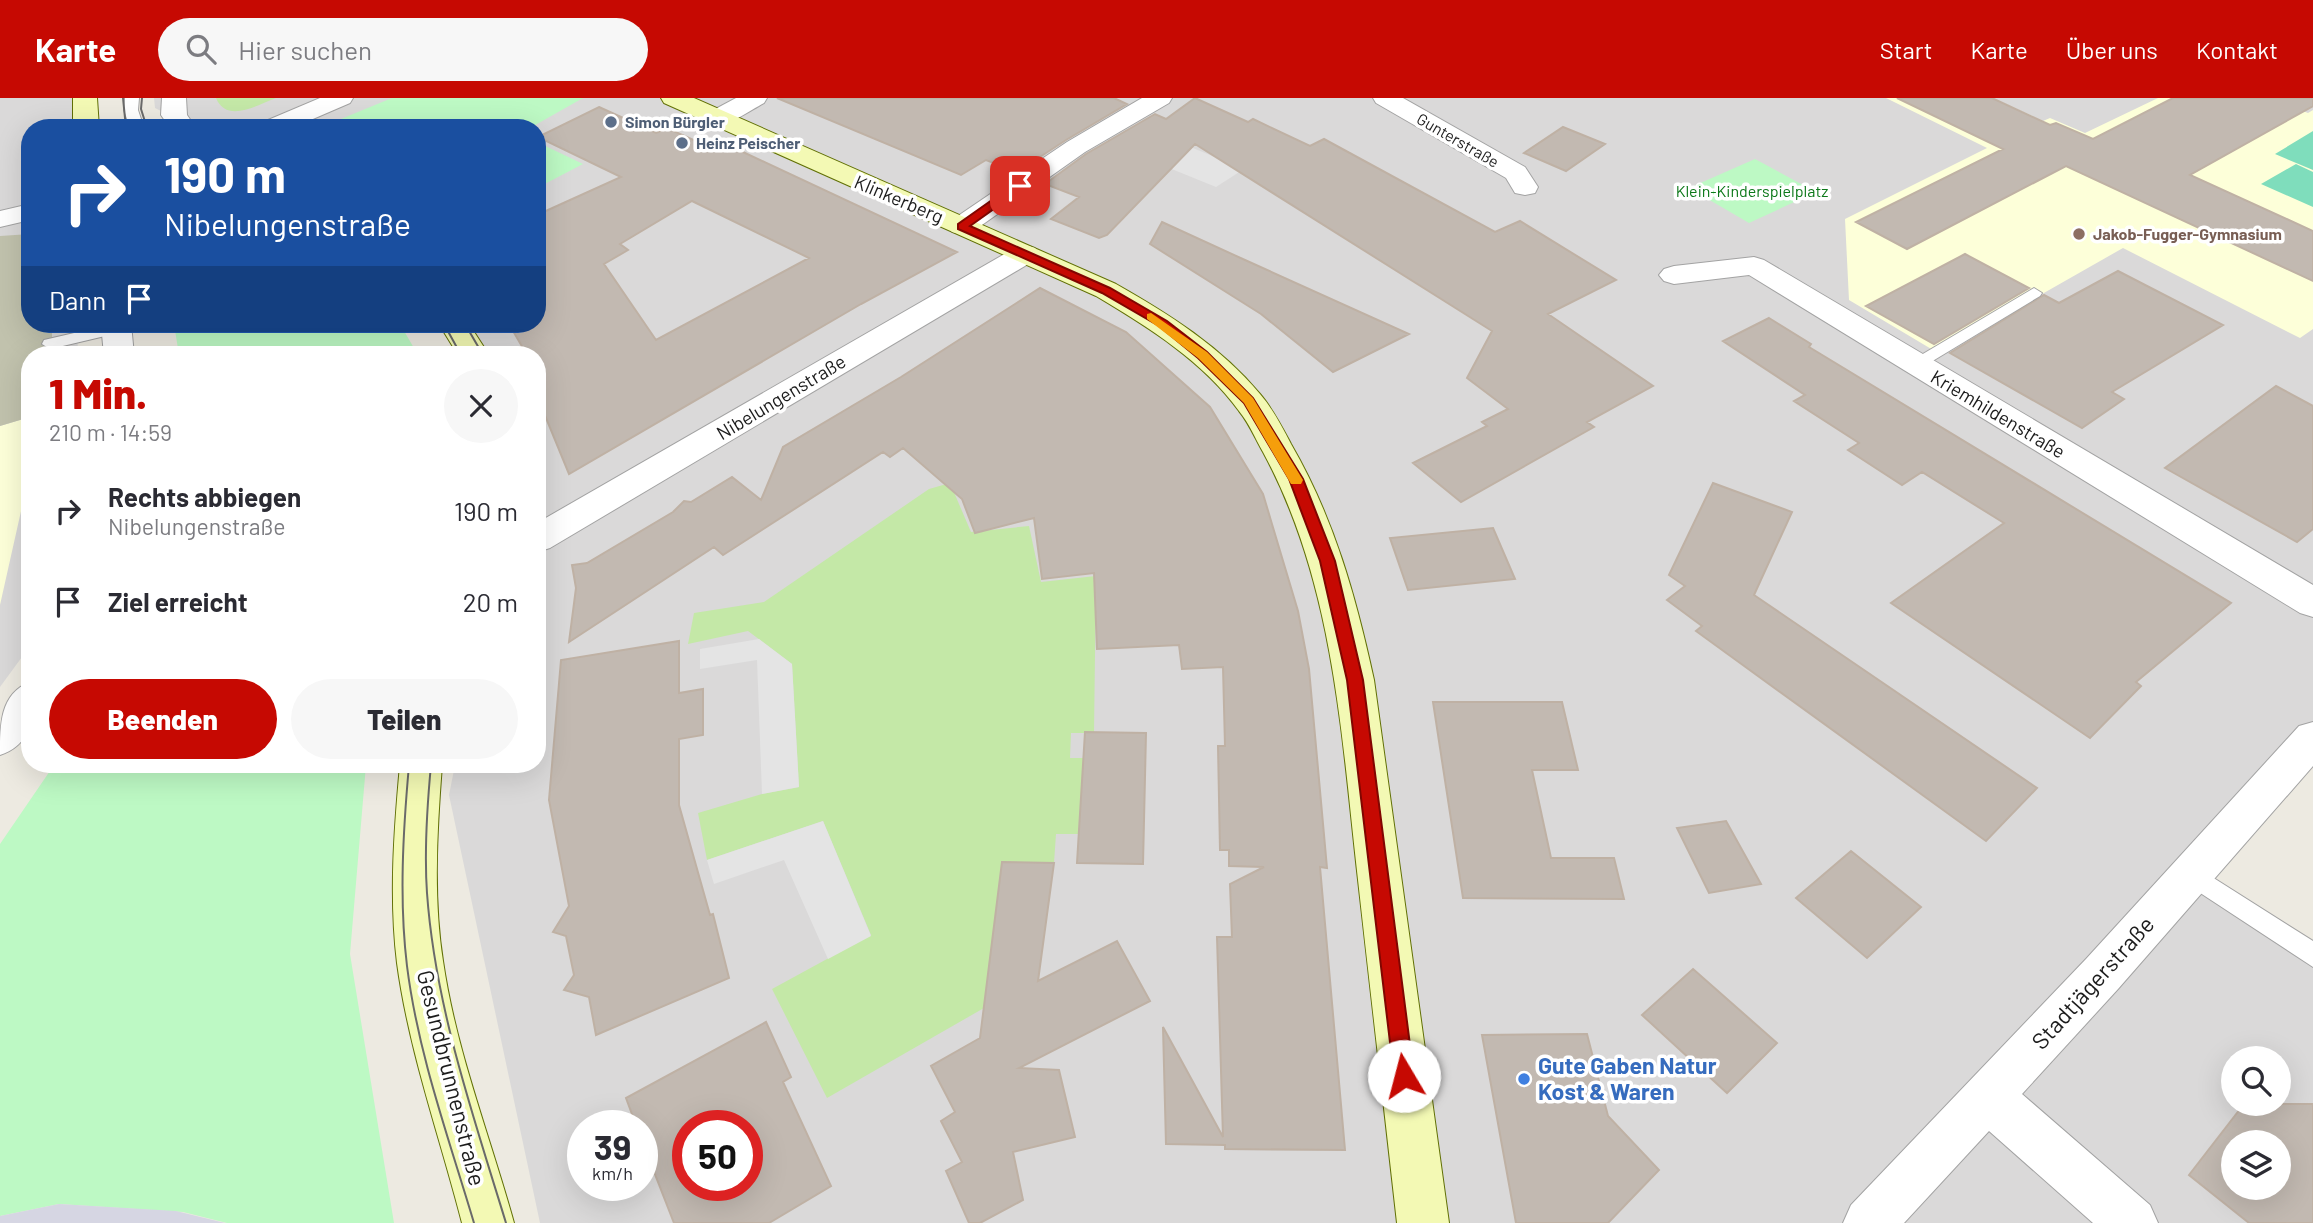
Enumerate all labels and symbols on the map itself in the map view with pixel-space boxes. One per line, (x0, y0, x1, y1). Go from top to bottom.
street label: Gunterstraße (1414, 108, 1503, 171)
place label: Simon Bürgler (625, 112, 725, 131)
marker: Simon Bürgler (603, 114, 619, 130)
place label: Heinz Peischer (696, 133, 800, 152)
marker: Heinz Peischer (674, 135, 690, 151)
pin (990, 156, 1050, 216)
street label: Klinkerberg (851, 169, 947, 228)
park label: Klein-Kinderspielplatz (1676, 181, 1828, 200)
place label: Jakob-Fugger-Gymnasium (2093, 224, 2282, 243)
marker: Jakob-Fugger-Gymnasium (2071, 226, 2087, 242)
street label: Nibelungenstraße (712, 349, 850, 444)
street label: Kriemhildenstraße (1927, 364, 2070, 463)
street label: Stadtjägerstraße (2025, 910, 2159, 1055)
street label: Gesundbrunnenstraße (412, 967, 492, 1189)
position arrow (1367, 1039, 1441, 1113)
place label: Gute Gaben Natur Kost & Waren (1538, 1051, 1717, 1105)
marker: Gute Gaben Natur Kost & Waren (1516, 1071, 1532, 1087)
speed limit sign: 50 (672, 1110, 763, 1201)

